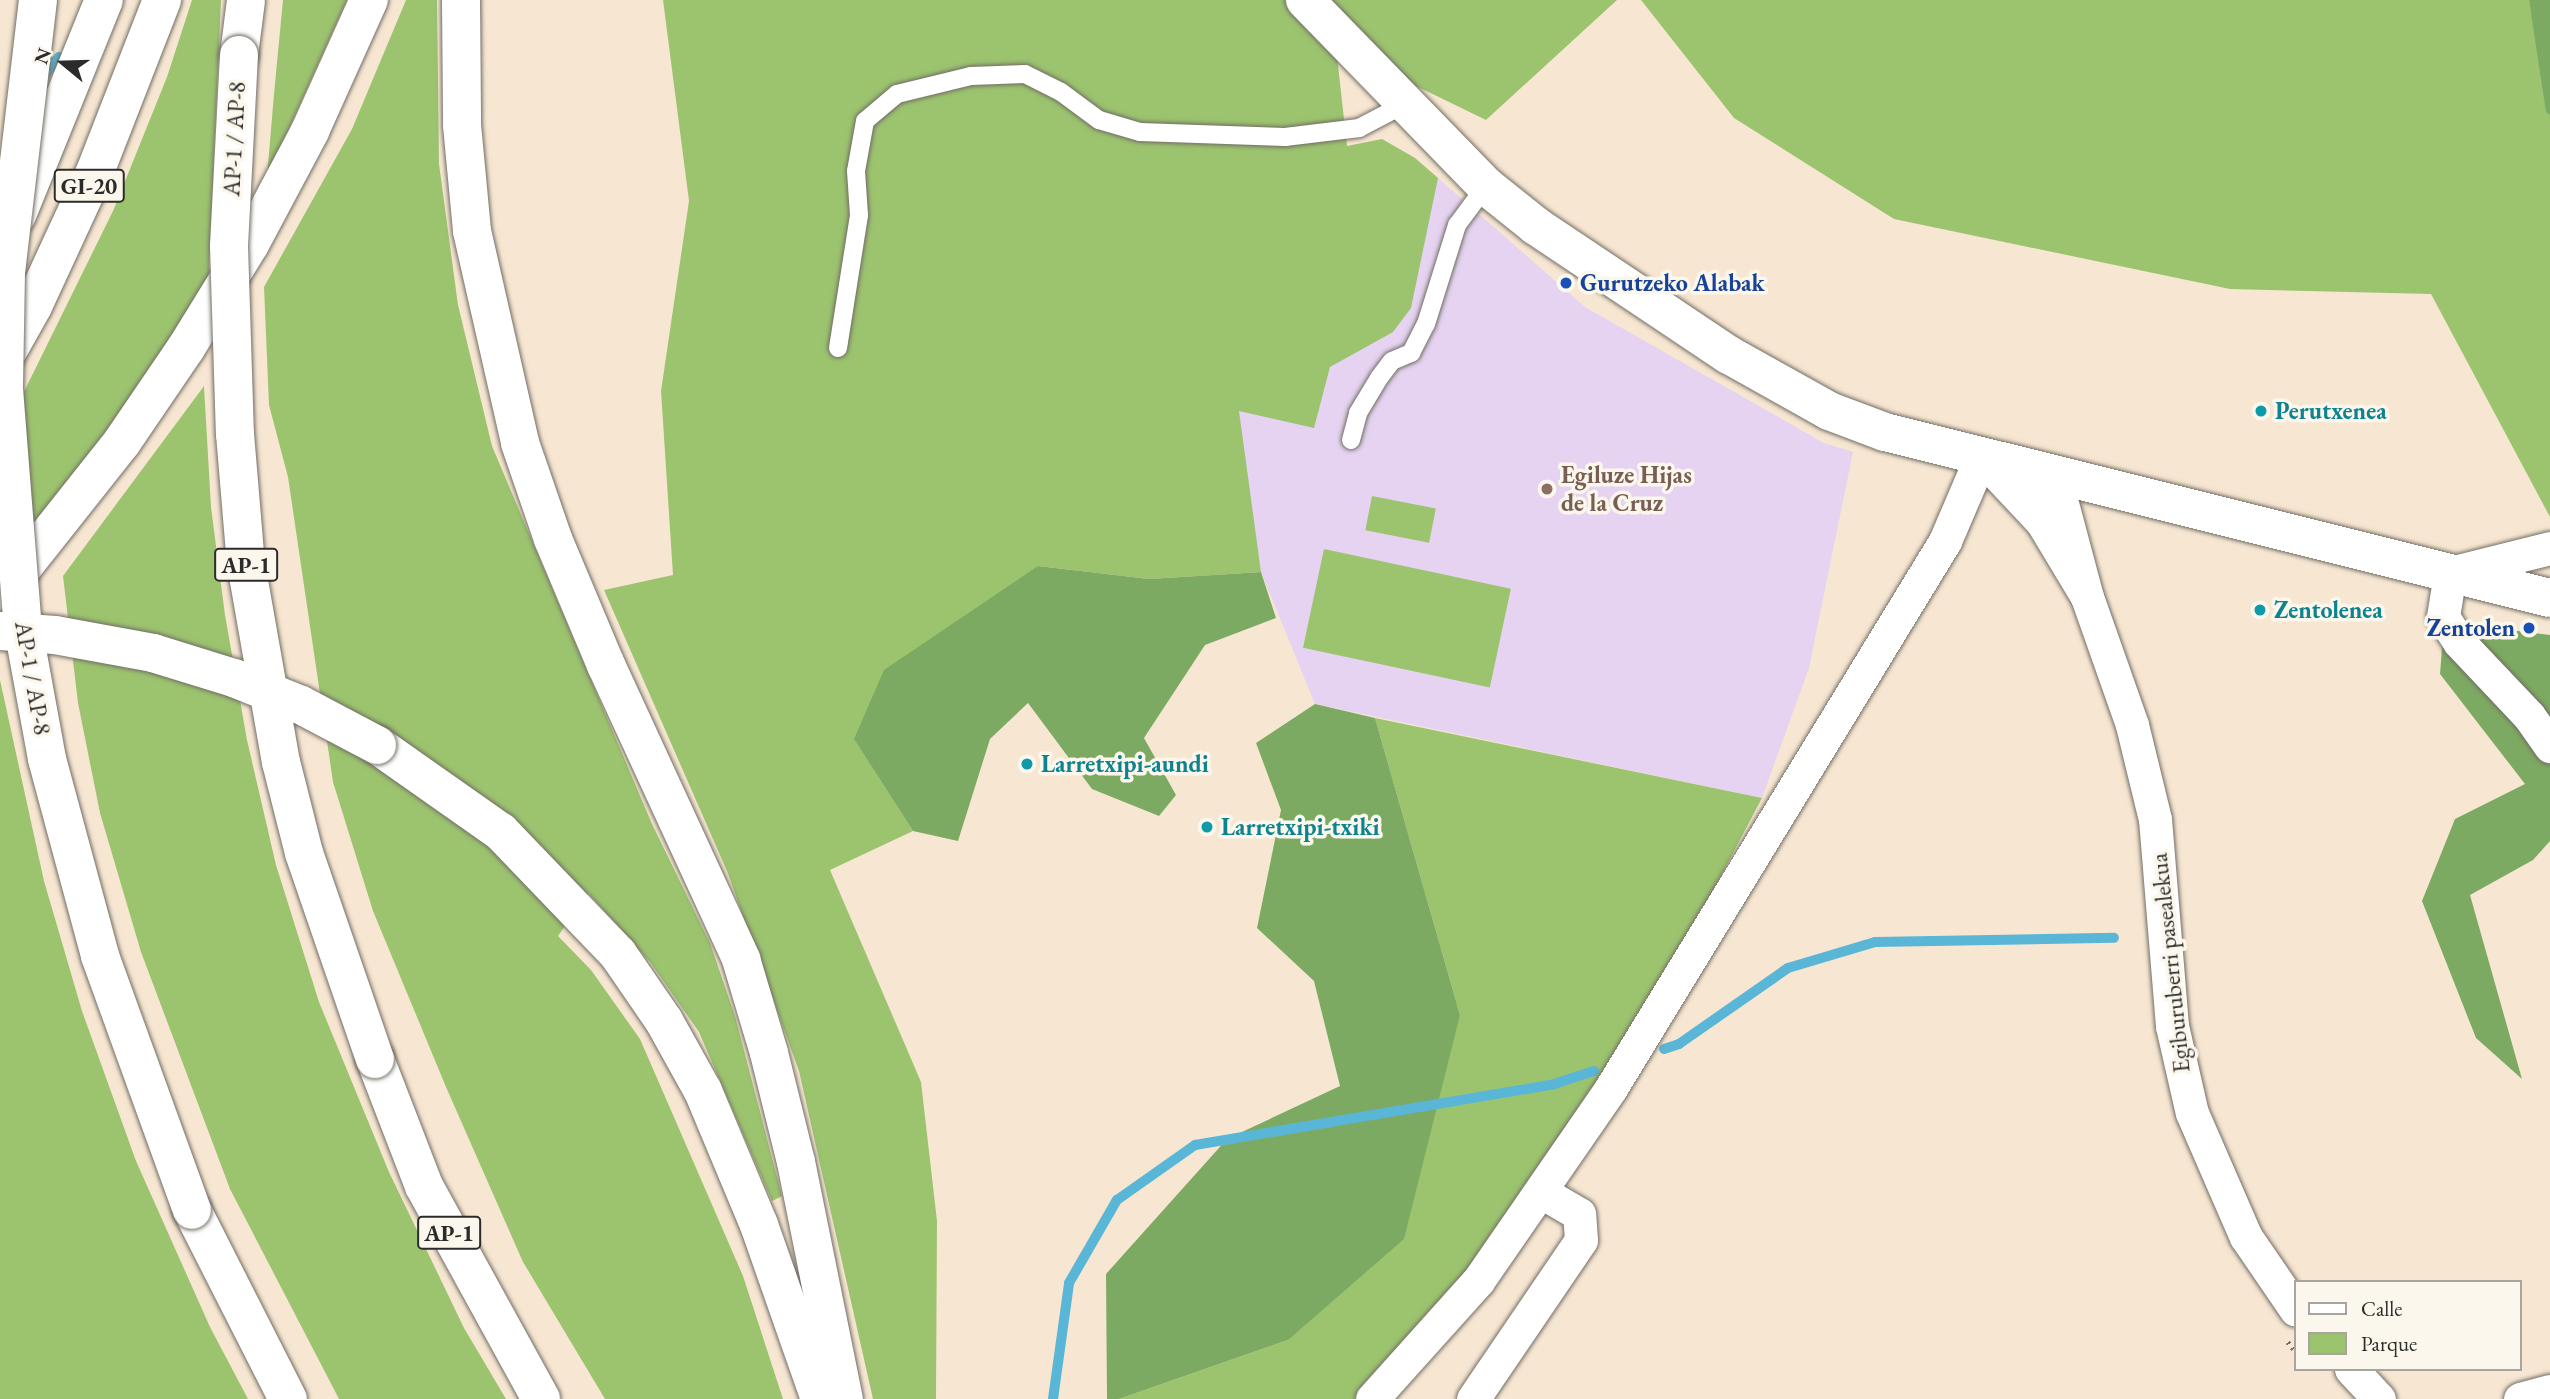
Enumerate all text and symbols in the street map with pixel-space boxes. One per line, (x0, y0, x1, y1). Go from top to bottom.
north arrow (28, 28, 98, 98)
text: N (28, 45, 57, 67)
street label: AP-1 / AP-8 (217, 81, 251, 197)
road number: GI-20 (52, 167, 126, 206)
place label: Gurutzeko Alabak (1580, 269, 1765, 297)
marker: Gurutzeko Alabak (1558, 275, 1574, 291)
place label: Perutxenea (2275, 397, 2387, 425)
marker: Perutxenea (2253, 403, 2269, 419)
place label: Egiluze Hijas de la Cruz (1561, 461, 1692, 517)
marker: Egiluze Hijas de la Cruz (1539, 481, 1555, 497)
road number: AP-1 (213, 545, 279, 584)
place label: Zentolenea (2274, 596, 2383, 624)
marker: Zentolenea (2252, 602, 2268, 618)
place label: Zentolen (2427, 614, 2515, 642)
street label: AP-1 / AP-8 (9, 619, 57, 737)
marker: Zentolen (2521, 620, 2537, 636)
place label: Larretxipi-aundi (1041, 750, 1209, 778)
marker: Larretxipi-aundi (1019, 756, 1035, 772)
place label: Larretxipi-txiki (1221, 813, 1380, 841)
marker: Larretxipi-txiki (1199, 819, 1215, 835)
street label: Egiburuberri pasealekua (2144, 852, 2196, 1074)
road number: AP-1 (416, 1214, 482, 1252)
legend (2294, 1280, 2522, 1371)
text: Calle (2361, 1295, 2403, 1322)
text: Parque (2361, 1330, 2417, 1357)

